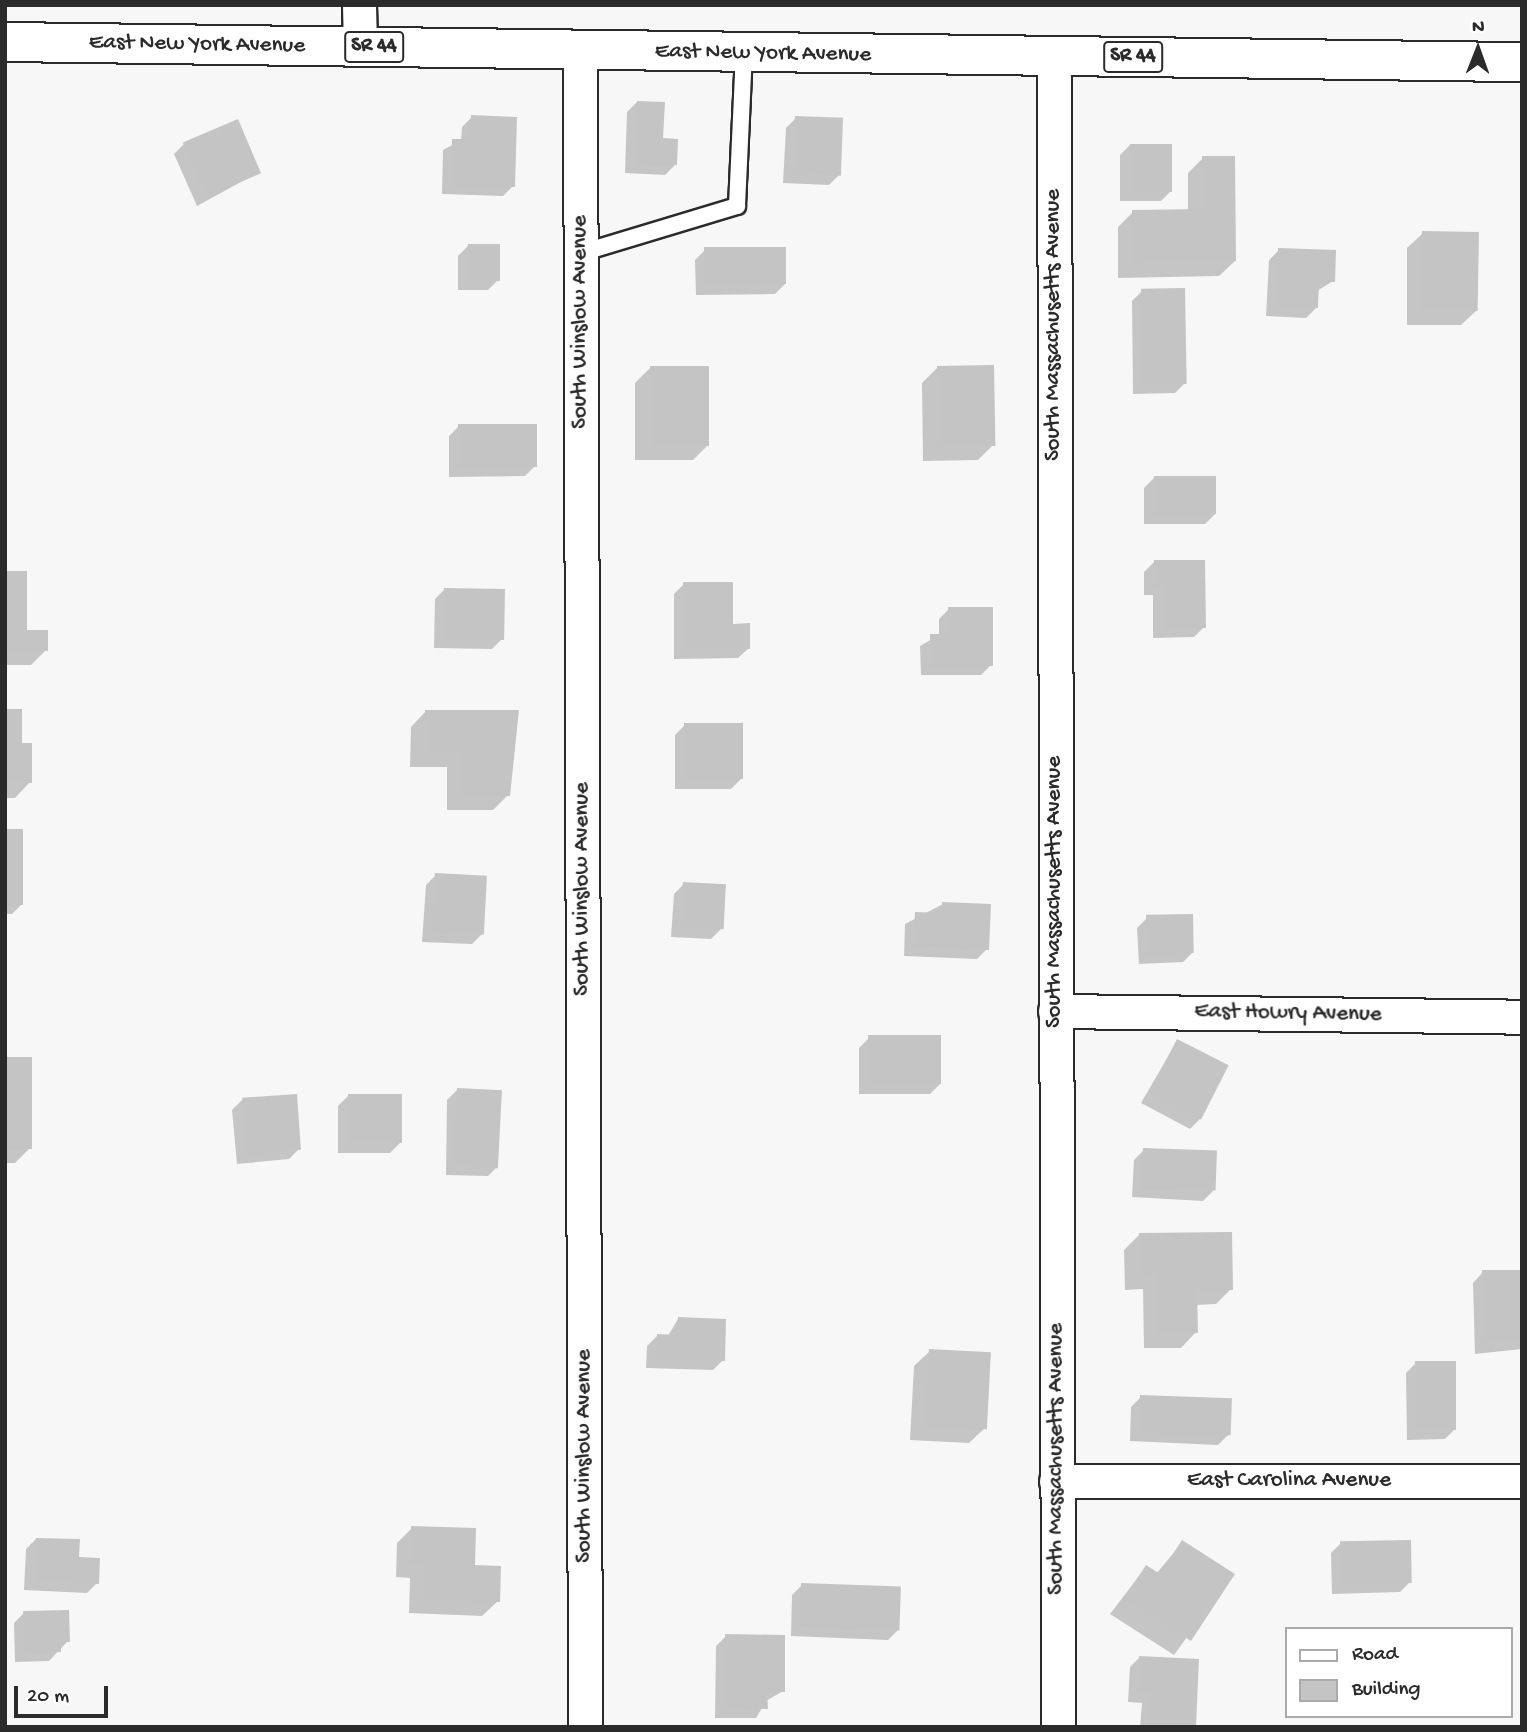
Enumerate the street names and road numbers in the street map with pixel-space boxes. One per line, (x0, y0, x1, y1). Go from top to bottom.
street label: East New York Avenue (89, 29, 305, 61)
road number: SR 44 (342, 30, 406, 64)
street label: East New York Avenue (655, 38, 871, 70)
road number: SR 44 (1102, 40, 1164, 74)
street label: South Massachusetts Avenue (1040, 189, 1068, 461)
street label: South Winslow Avenue (567, 215, 595, 429)
street label: South Massachusetts Avenue (1041, 756, 1069, 1028)
street label: South Winslow Avenue (569, 782, 597, 996)
street label: East Howry Avenue (1194, 999, 1382, 1029)
street label: South Massachusetts Avenue (1043, 1323, 1071, 1595)
street label: South Winslow Avenue (571, 1349, 599, 1563)
street label: East Carolina Avenue (1187, 1467, 1391, 1495)

